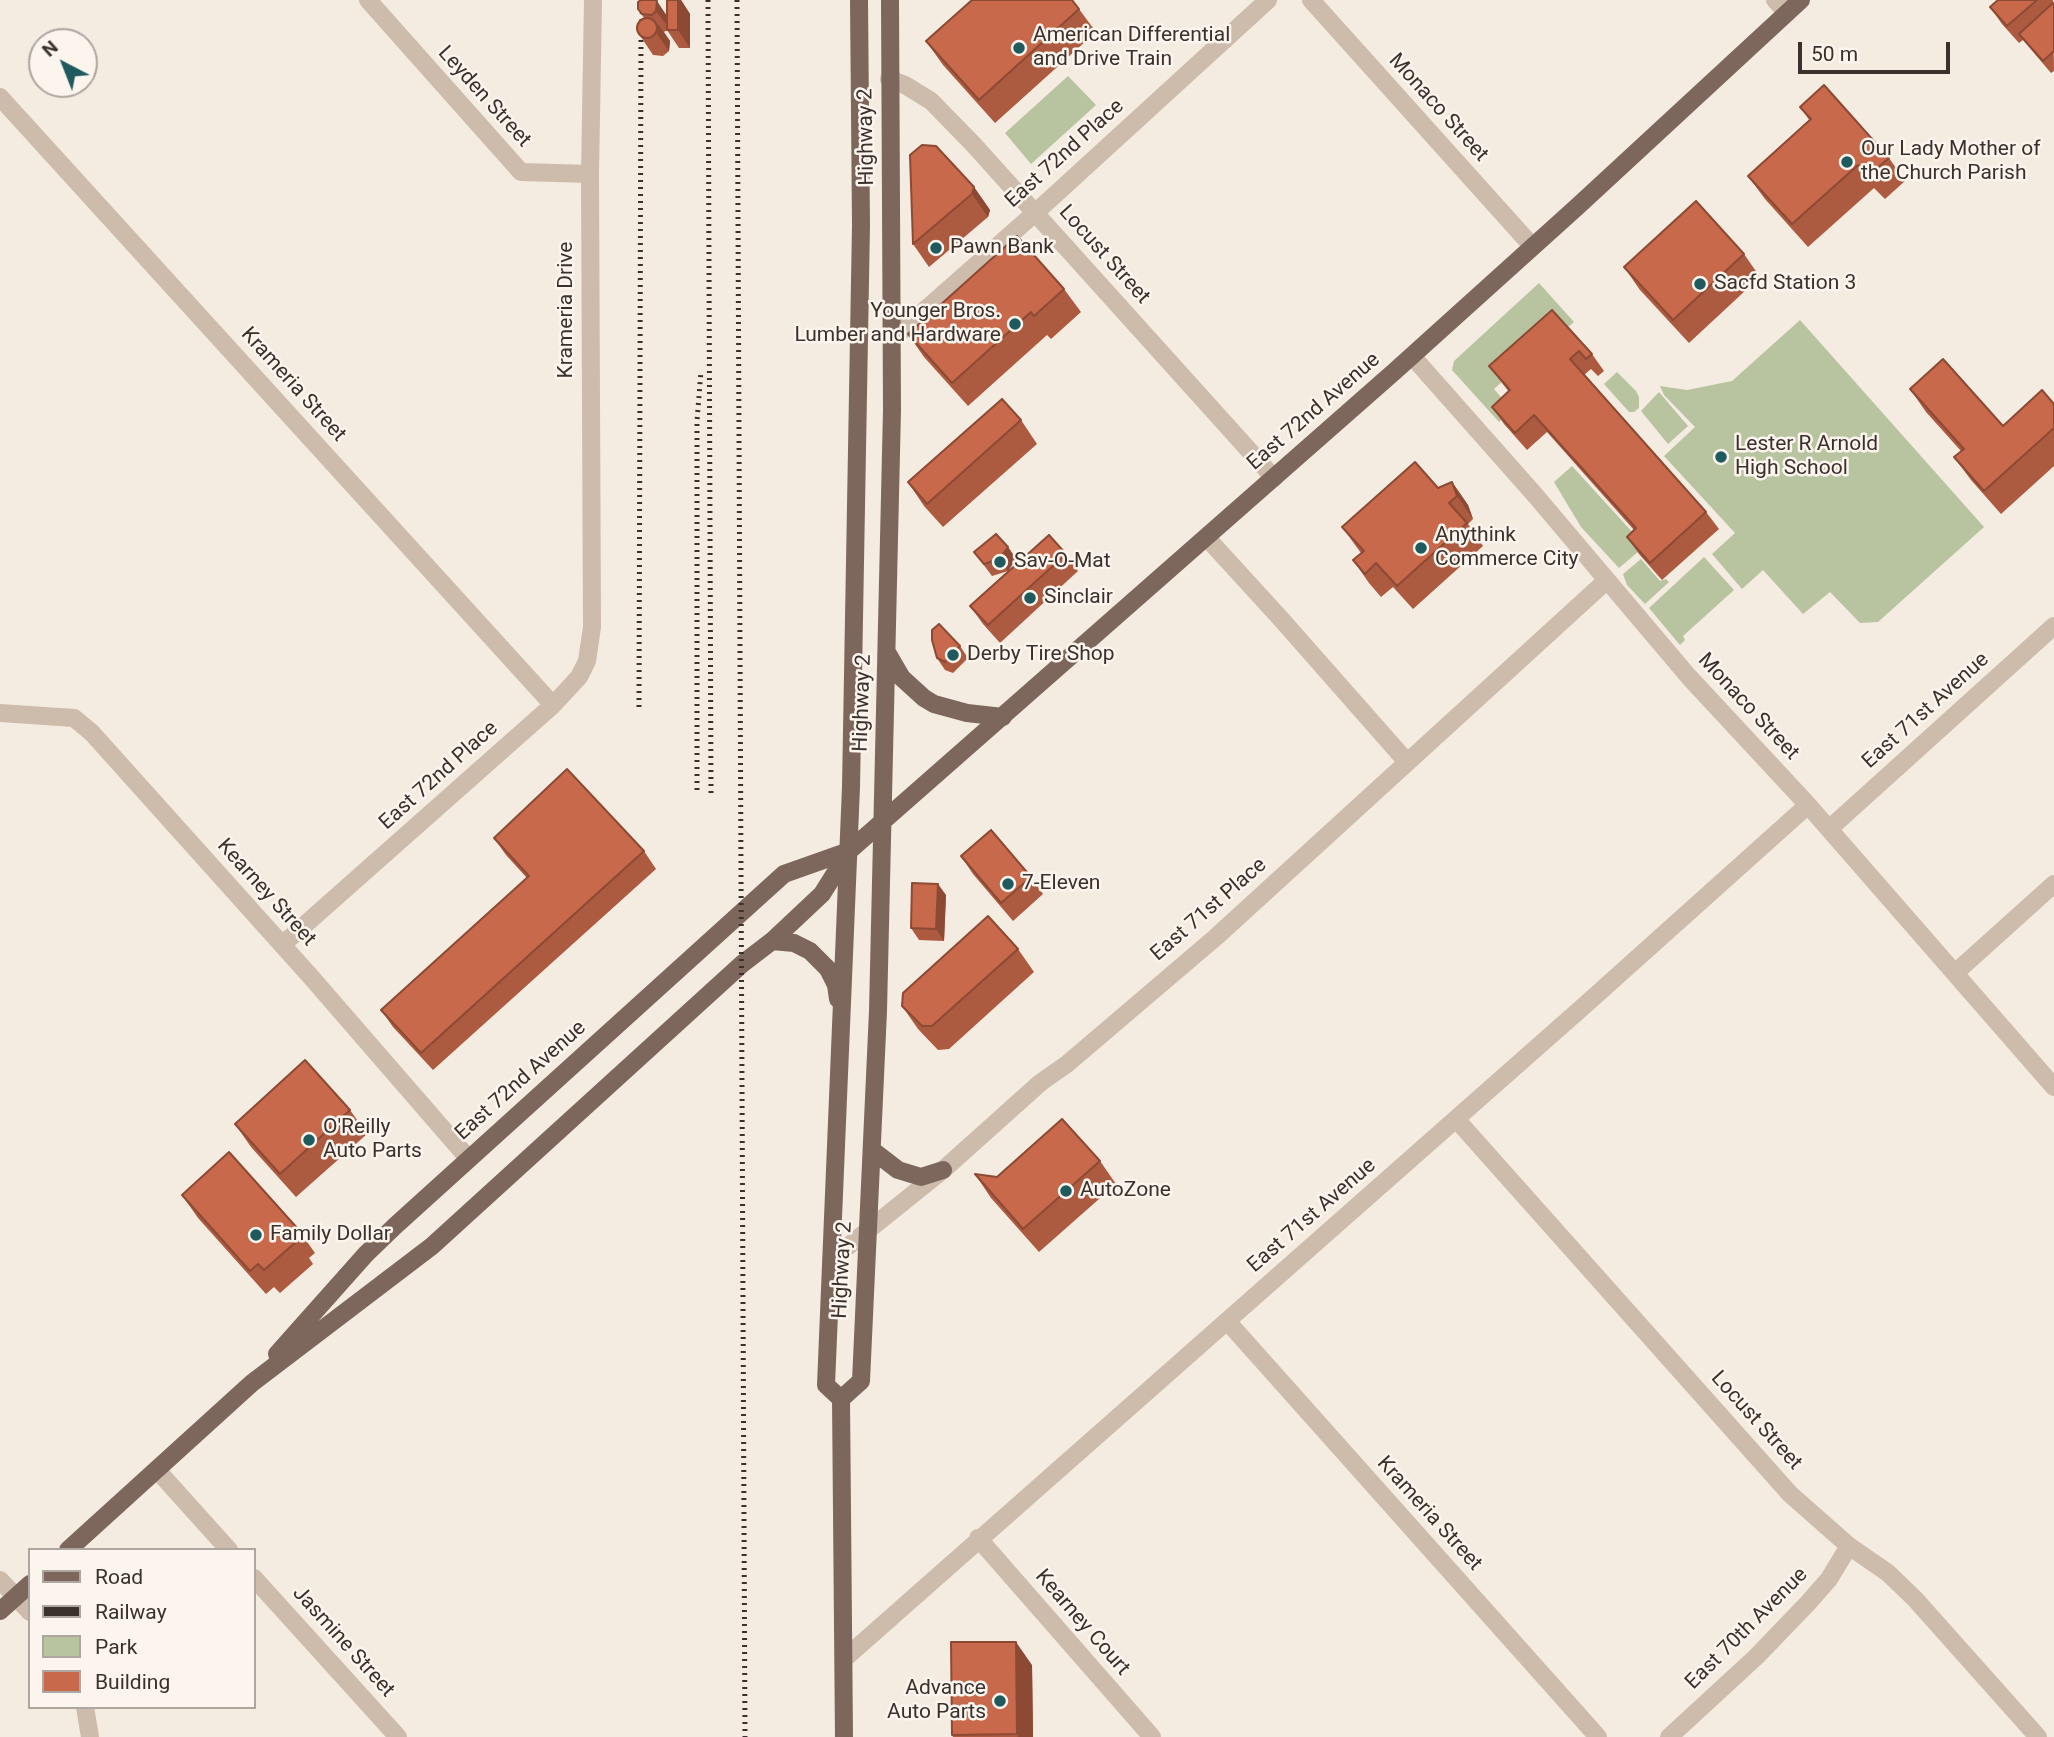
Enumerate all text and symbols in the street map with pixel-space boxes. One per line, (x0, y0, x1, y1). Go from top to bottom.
place label: American Differential and Drive Train (1033, 23, 1230, 73)
north arrow (28, 28, 98, 98)
scale bar (1802, 28, 1954, 72)
text: N (37, 35, 63, 62)
marker: American Differential and Drive Train (1011, 40, 1027, 56)
street label: Leyden Street (432, 41, 536, 153)
text: 50 m (1811, 42, 1858, 66)
street label: Monaco Street (1383, 49, 1493, 167)
street label: Highway 2 (854, 88, 880, 186)
street label: East 72nd Place (1001, 94, 1129, 214)
place label: Our Lady Mother of the Church Parish (1861, 137, 2041, 187)
marker: Our Lady Mother of the Church Parish (1839, 154, 1855, 170)
street label: Locust Street (1053, 200, 1155, 310)
place label: Pawn Bank (950, 235, 1054, 261)
marker: Pawn Bank (928, 240, 944, 256)
street label: Krameria Drive (554, 242, 580, 378)
place label: Sacfd Station 3 (1714, 271, 1856, 297)
marker: Sacfd Station 3 (1692, 276, 1708, 292)
place label: Younger Bros. Lumber and Hardware (794, 299, 1001, 349)
marker: Younger Bros. Lumber and Hardware (1007, 316, 1023, 332)
street label: Krameria Street (235, 323, 351, 447)
street label: East 72nd Avenue (1243, 348, 1385, 476)
place label: Lester R Arnold High School (1735, 432, 1878, 482)
marker: Lester R Arnold High School (1713, 449, 1729, 465)
place label: Anythink Commerce City (1435, 523, 1578, 573)
marker: Anythink Commerce City (1413, 540, 1429, 556)
place label: Sav-O-Mat (1014, 549, 1111, 575)
marker: Sav-O-Mat (992, 554, 1008, 570)
place label: Sinclair (1044, 585, 1113, 611)
marker: Sinclair (1022, 590, 1038, 606)
place label: Derby Tire Shop (967, 642, 1115, 668)
marker: Derby Tire Shop (945, 647, 961, 663)
street label: Monaco Street (1692, 648, 1804, 766)
street label: East 71st Avenue (1858, 648, 1994, 774)
street label: Highway 2 (849, 654, 877, 752)
street label: East 72nd Place (375, 716, 503, 836)
street label: Kearney Street (211, 834, 321, 952)
street label: East 71st Place (1146, 853, 1272, 967)
place label: 7-Eleven (1022, 871, 1100, 897)
marker: 7-Eleven (1000, 876, 1016, 892)
street label: East 72nd Avenue (450, 1016, 592, 1146)
place label: O'Reilly Auto Parts (323, 1115, 422, 1165)
marker: O'Reilly Auto Parts (301, 1132, 317, 1148)
street label: East 71st Avenue (1243, 1154, 1381, 1278)
place label: AutoZone (1080, 1178, 1171, 1204)
marker: AutoZone (1058, 1183, 1074, 1199)
street label: Highway 2 (828, 1221, 858, 1319)
place label: Family Dollar (270, 1222, 391, 1248)
marker: Family Dollar (248, 1227, 264, 1243)
street label: Locust Street (1705, 1366, 1807, 1476)
street label: Krameria Street (1371, 1452, 1487, 1576)
legend (28, 1548, 256, 1709)
street label: East 70th Avenue (1681, 1563, 1813, 1695)
text: Road (95, 1565, 143, 1589)
street label: Kearney Court (1029, 1565, 1135, 1681)
street label: Jasmine Street (287, 1581, 399, 1703)
text: Railway (95, 1600, 167, 1624)
text: Park (95, 1635, 137, 1659)
text: Building (95, 1670, 170, 1694)
place label: Advance Auto Parts (887, 1676, 986, 1726)
marker: Advance Auto Parts (992, 1693, 1008, 1709)

